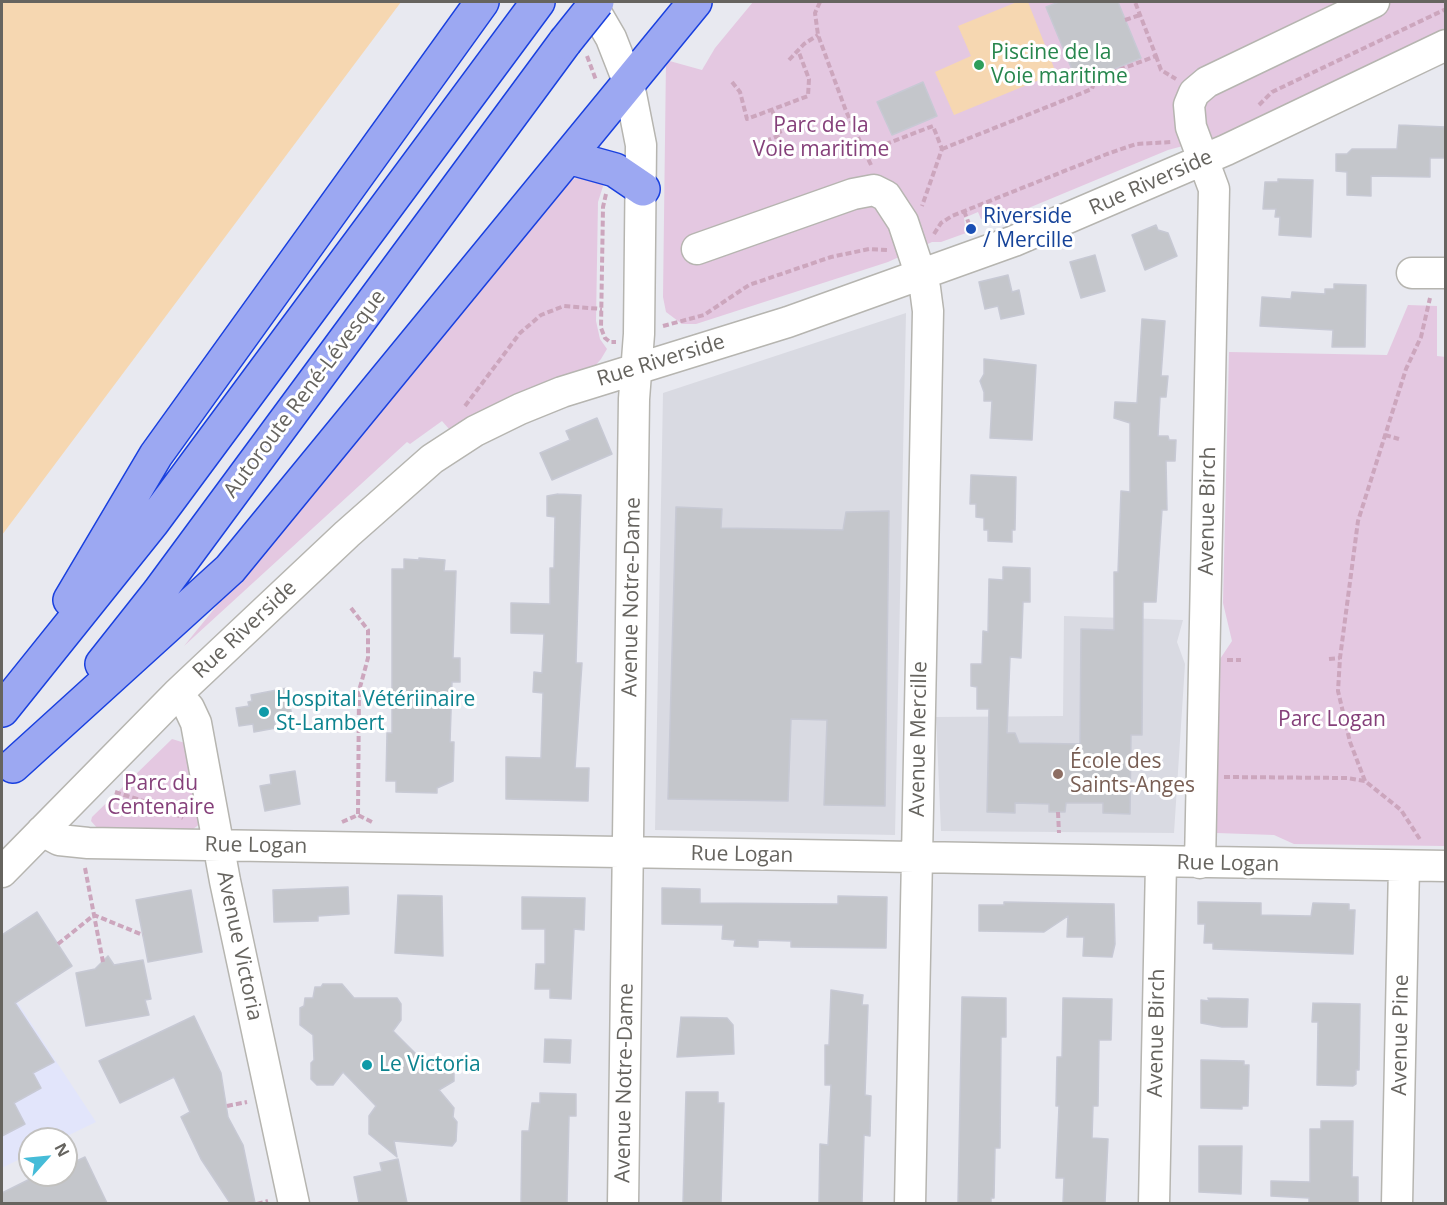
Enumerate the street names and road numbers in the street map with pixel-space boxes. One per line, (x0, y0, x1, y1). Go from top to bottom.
street label: Rue Riverside (1086, 145, 1216, 221)
street label: Autoroute René-Lévesque (219, 285, 391, 503)
street label: Rue Riverside (594, 330, 728, 392)
street label: Avenue Birch (1194, 446, 1222, 576)
street label: Avenue Notre-Dame (618, 497, 646, 697)
street label: Rue Riverside (188, 576, 302, 684)
street label: Avenue Mercille (905, 661, 933, 817)
street label: Rue Logan (204, 833, 308, 859)
street label: Rue Logan (690, 842, 794, 868)
street label: Rue Logan (1176, 851, 1280, 877)
street label: Avenue Victoria (211, 869, 267, 1023)
street label: Avenue Birch (1143, 968, 1171, 1098)
street label: Avenue Pine (1387, 974, 1415, 1096)
street label: Avenue Notre-Dame (611, 983, 639, 1183)

